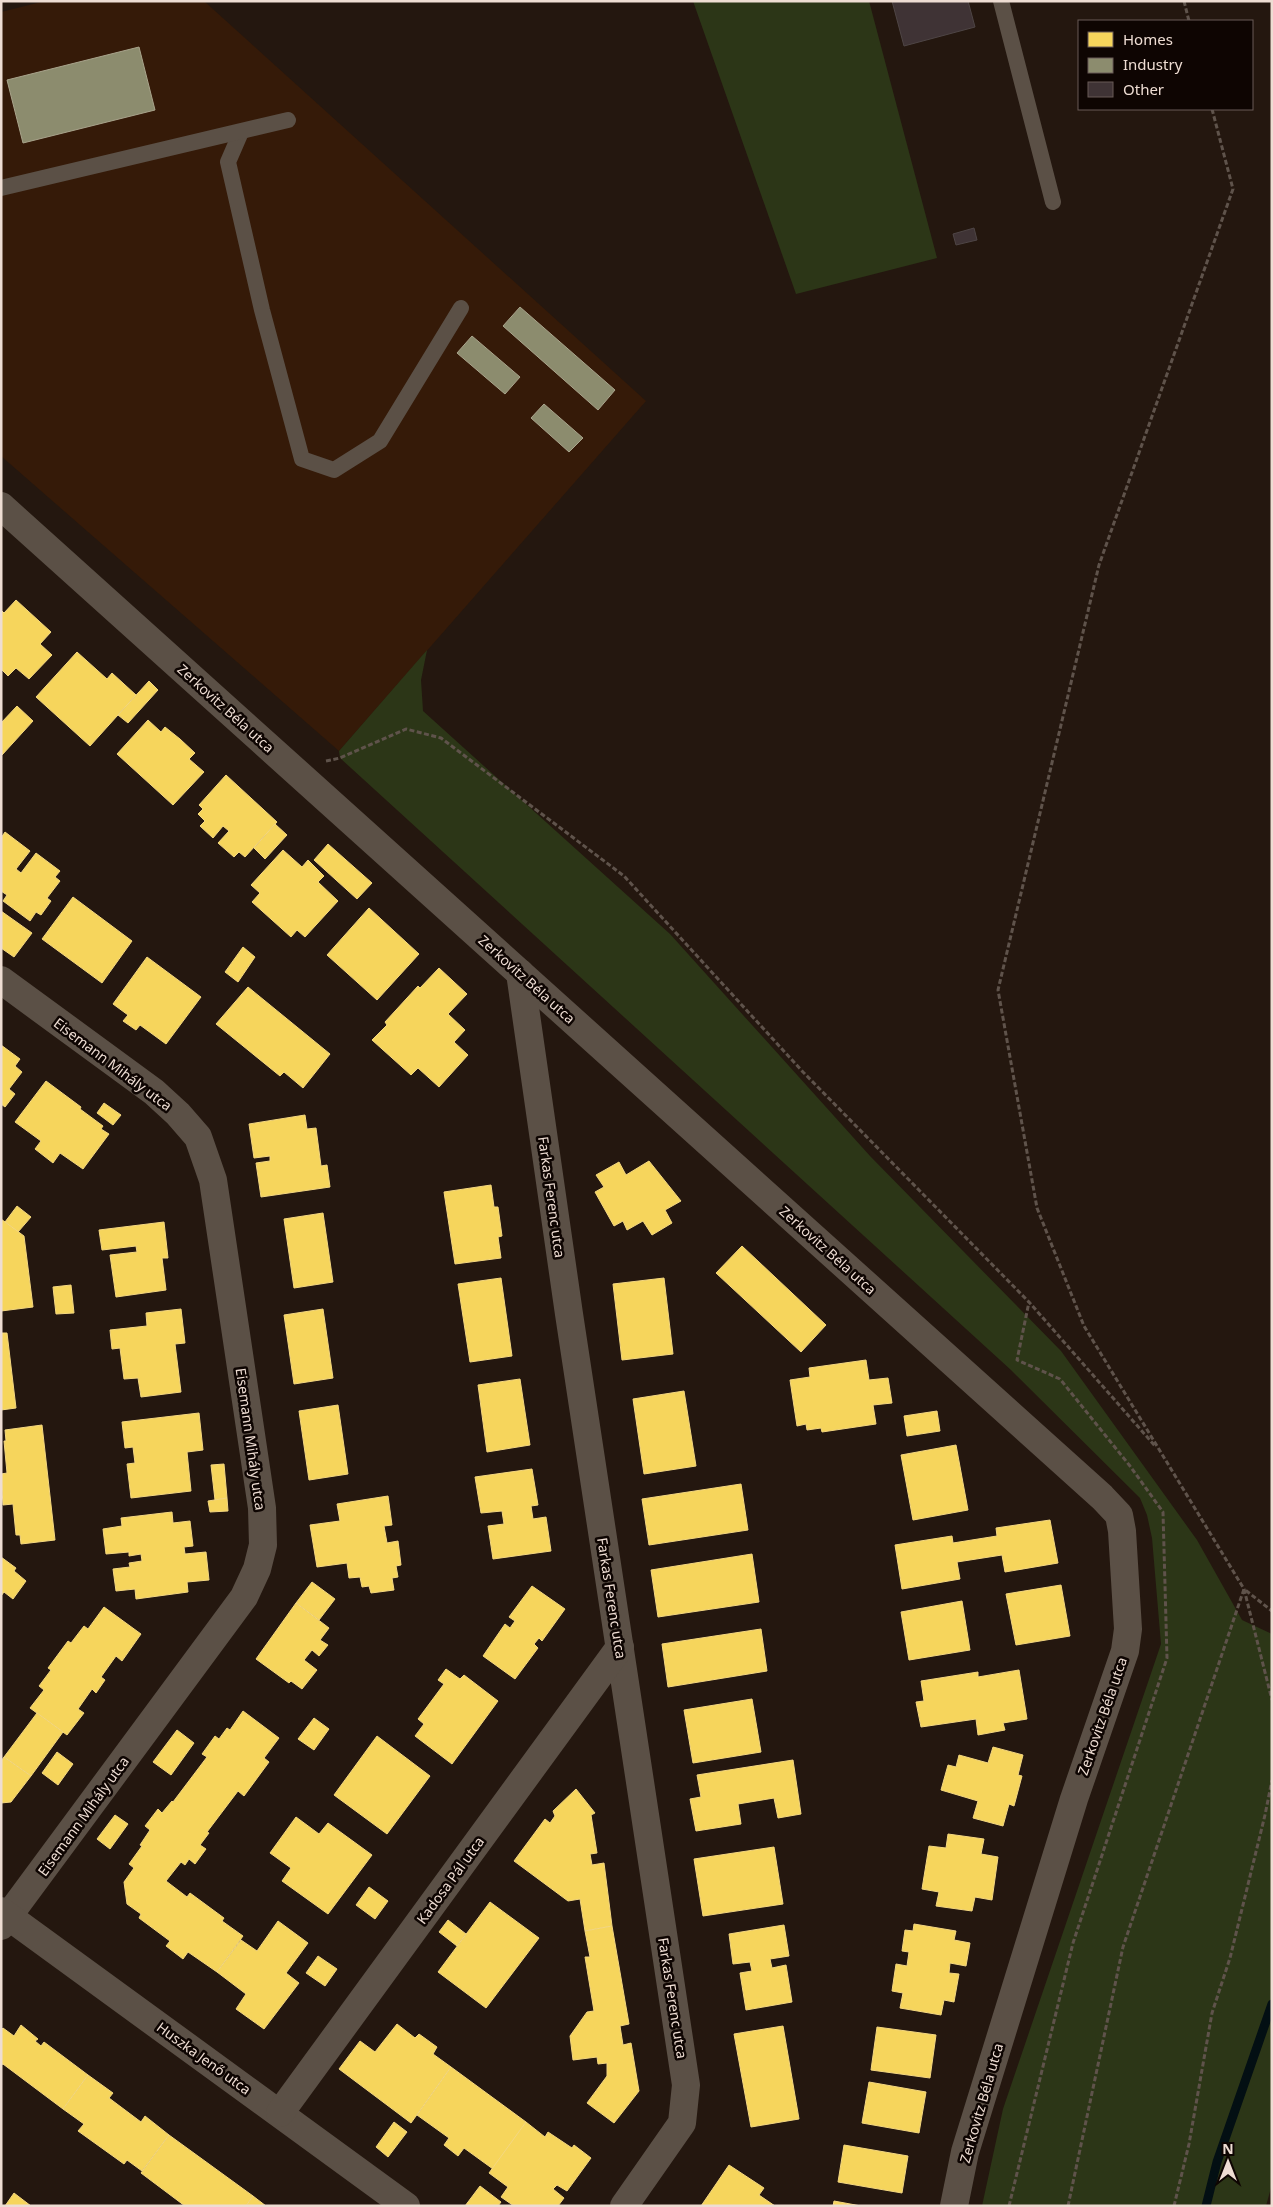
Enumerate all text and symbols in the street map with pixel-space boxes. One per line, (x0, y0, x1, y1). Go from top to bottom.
legend (1078, 20, 1253, 110)
text: Homes (1123, 29, 1173, 49)
text: Industry (1123, 54, 1183, 74)
text: Other (1123, 79, 1164, 99)
street label: Zerkovitz Béla utca (174, 660, 278, 756)
street label: Zerkovitz Béla utca (475, 931, 579, 1027)
street label: Eisemann Mihály utca (50, 1013, 176, 1115)
street label: Farkas Ferenc utca (534, 1135, 570, 1259)
street label: Zerkovitz Béla utca (776, 1202, 880, 1298)
street label: Eisemann Mihály utca (232, 1367, 270, 1511)
street label: Farkas Ferenc utca (593, 1536, 631, 1660)
street label: Zerkovitz Béla utca (1073, 1654, 1131, 1778)
street label: Eisemann Mihály utca (33, 1752, 133, 1880)
street label: Kadosa Pál utca (412, 1832, 488, 1928)
street label: Farkas Ferenc utca (654, 1936, 692, 2060)
street label: Huszka Jenő utca (153, 2017, 255, 2099)
street label: Zerkovitz Béla utca (955, 2041, 1007, 2165)
north arrow (1203, 2137, 1253, 2187)
text: N (1222, 2139, 1234, 2158)

